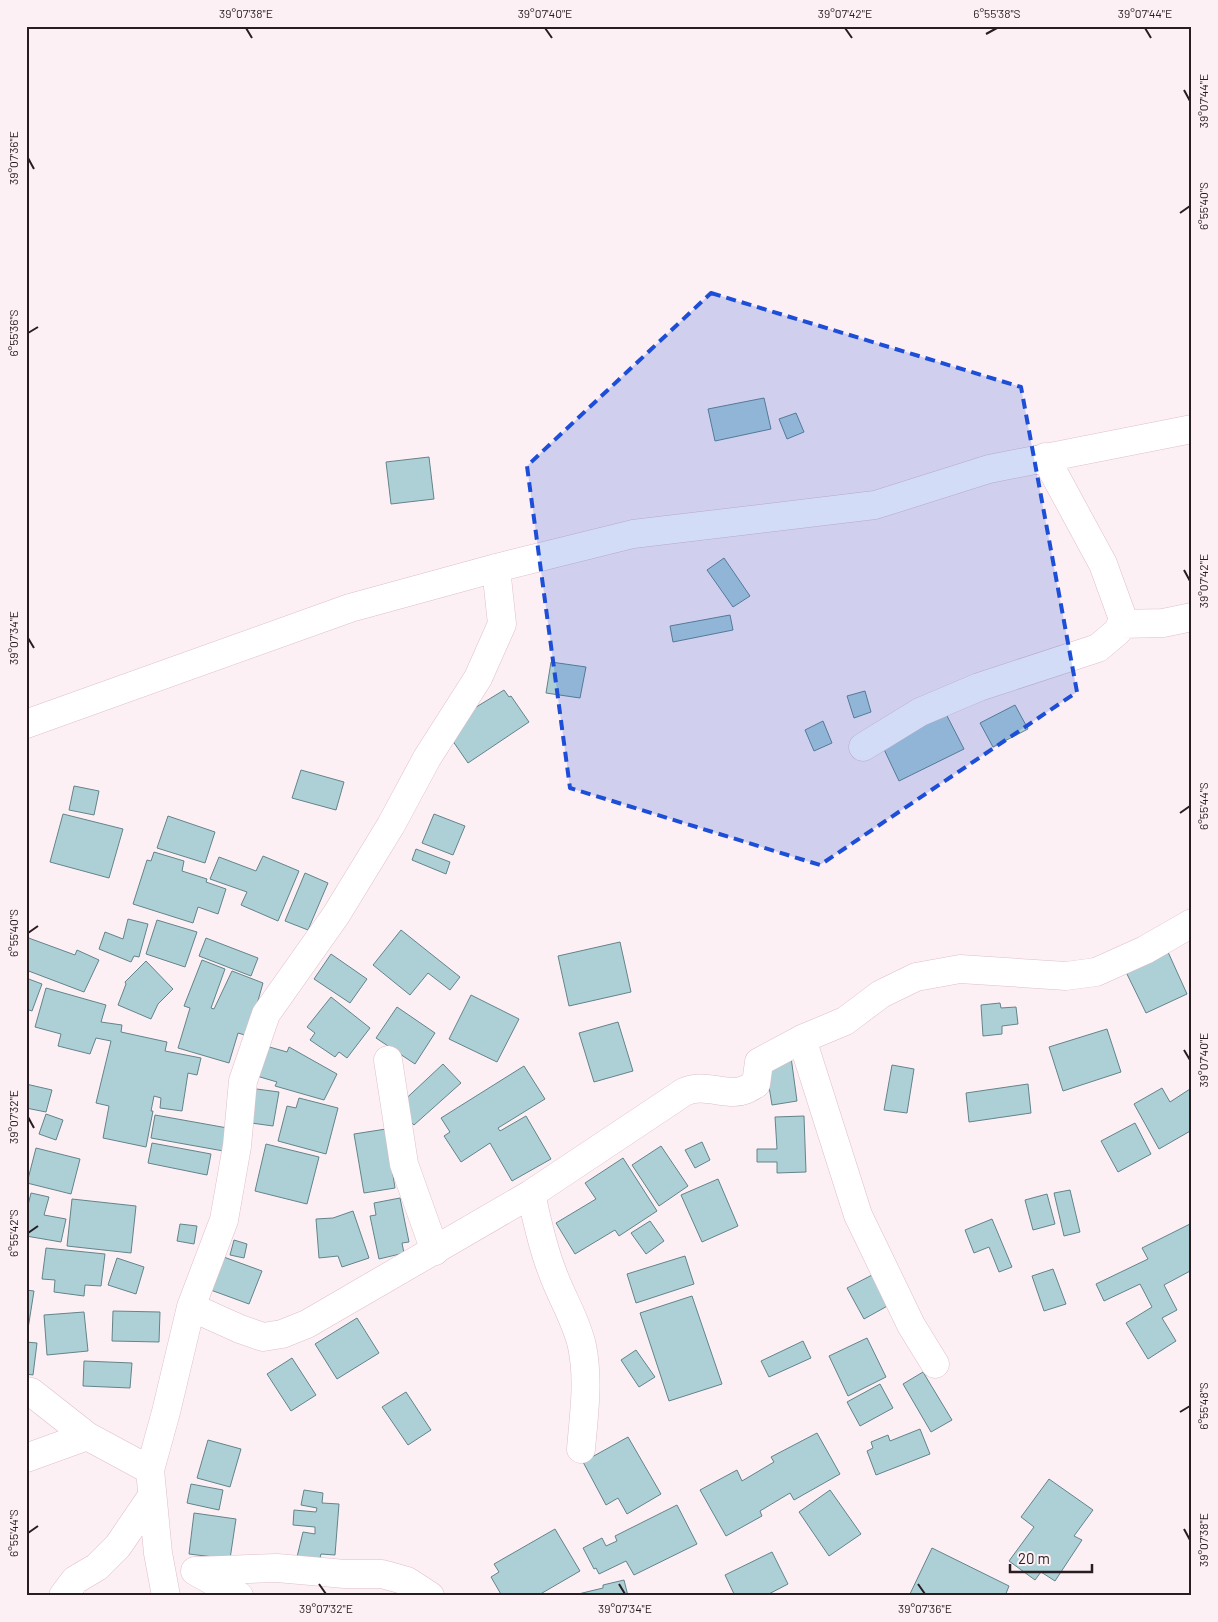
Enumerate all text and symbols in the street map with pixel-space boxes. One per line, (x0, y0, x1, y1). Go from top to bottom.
text: 39°07'38"E (219, 6, 273, 20)
text: 39°07'40"E (518, 6, 572, 20)
text: 39°07'42"E (818, 6, 872, 20)
text: 6°55'38"S (973, 6, 1021, 20)
text: 39°07'44"E (1118, 6, 1172, 20)
text: 39°07'44"E (1196, 74, 1210, 128)
text: 39°07'36"E (6, 131, 20, 185)
text: 6°55'40"S (1196, 182, 1210, 230)
text: 6°55'36"S (6, 309, 20, 357)
text: 39°07'42"E (1196, 554, 1210, 608)
text: 39°07'34"E (6, 611, 20, 665)
text: 6°55'44"S (1196, 782, 1210, 830)
text: 6°55'40"S (6, 909, 20, 957)
text: 39°07'40"E (1196, 1033, 1210, 1087)
text: 39°07'32"E (6, 1090, 20, 1144)
text: 6°55'42"S (6, 1209, 20, 1257)
text: 6°55'48"S (1196, 1382, 1210, 1430)
text: 6°55'44"S (6, 1509, 20, 1557)
text: 39°07'38"E (1196, 1513, 1210, 1567)
scale bar (1010, 1542, 1093, 1574)
text: 20 m (1018, 1549, 1050, 1567)
text: 39°07'32"E (299, 1601, 353, 1615)
text: 39°07'34"E (598, 1601, 652, 1615)
text: 39°07'36"E (898, 1601, 952, 1615)

